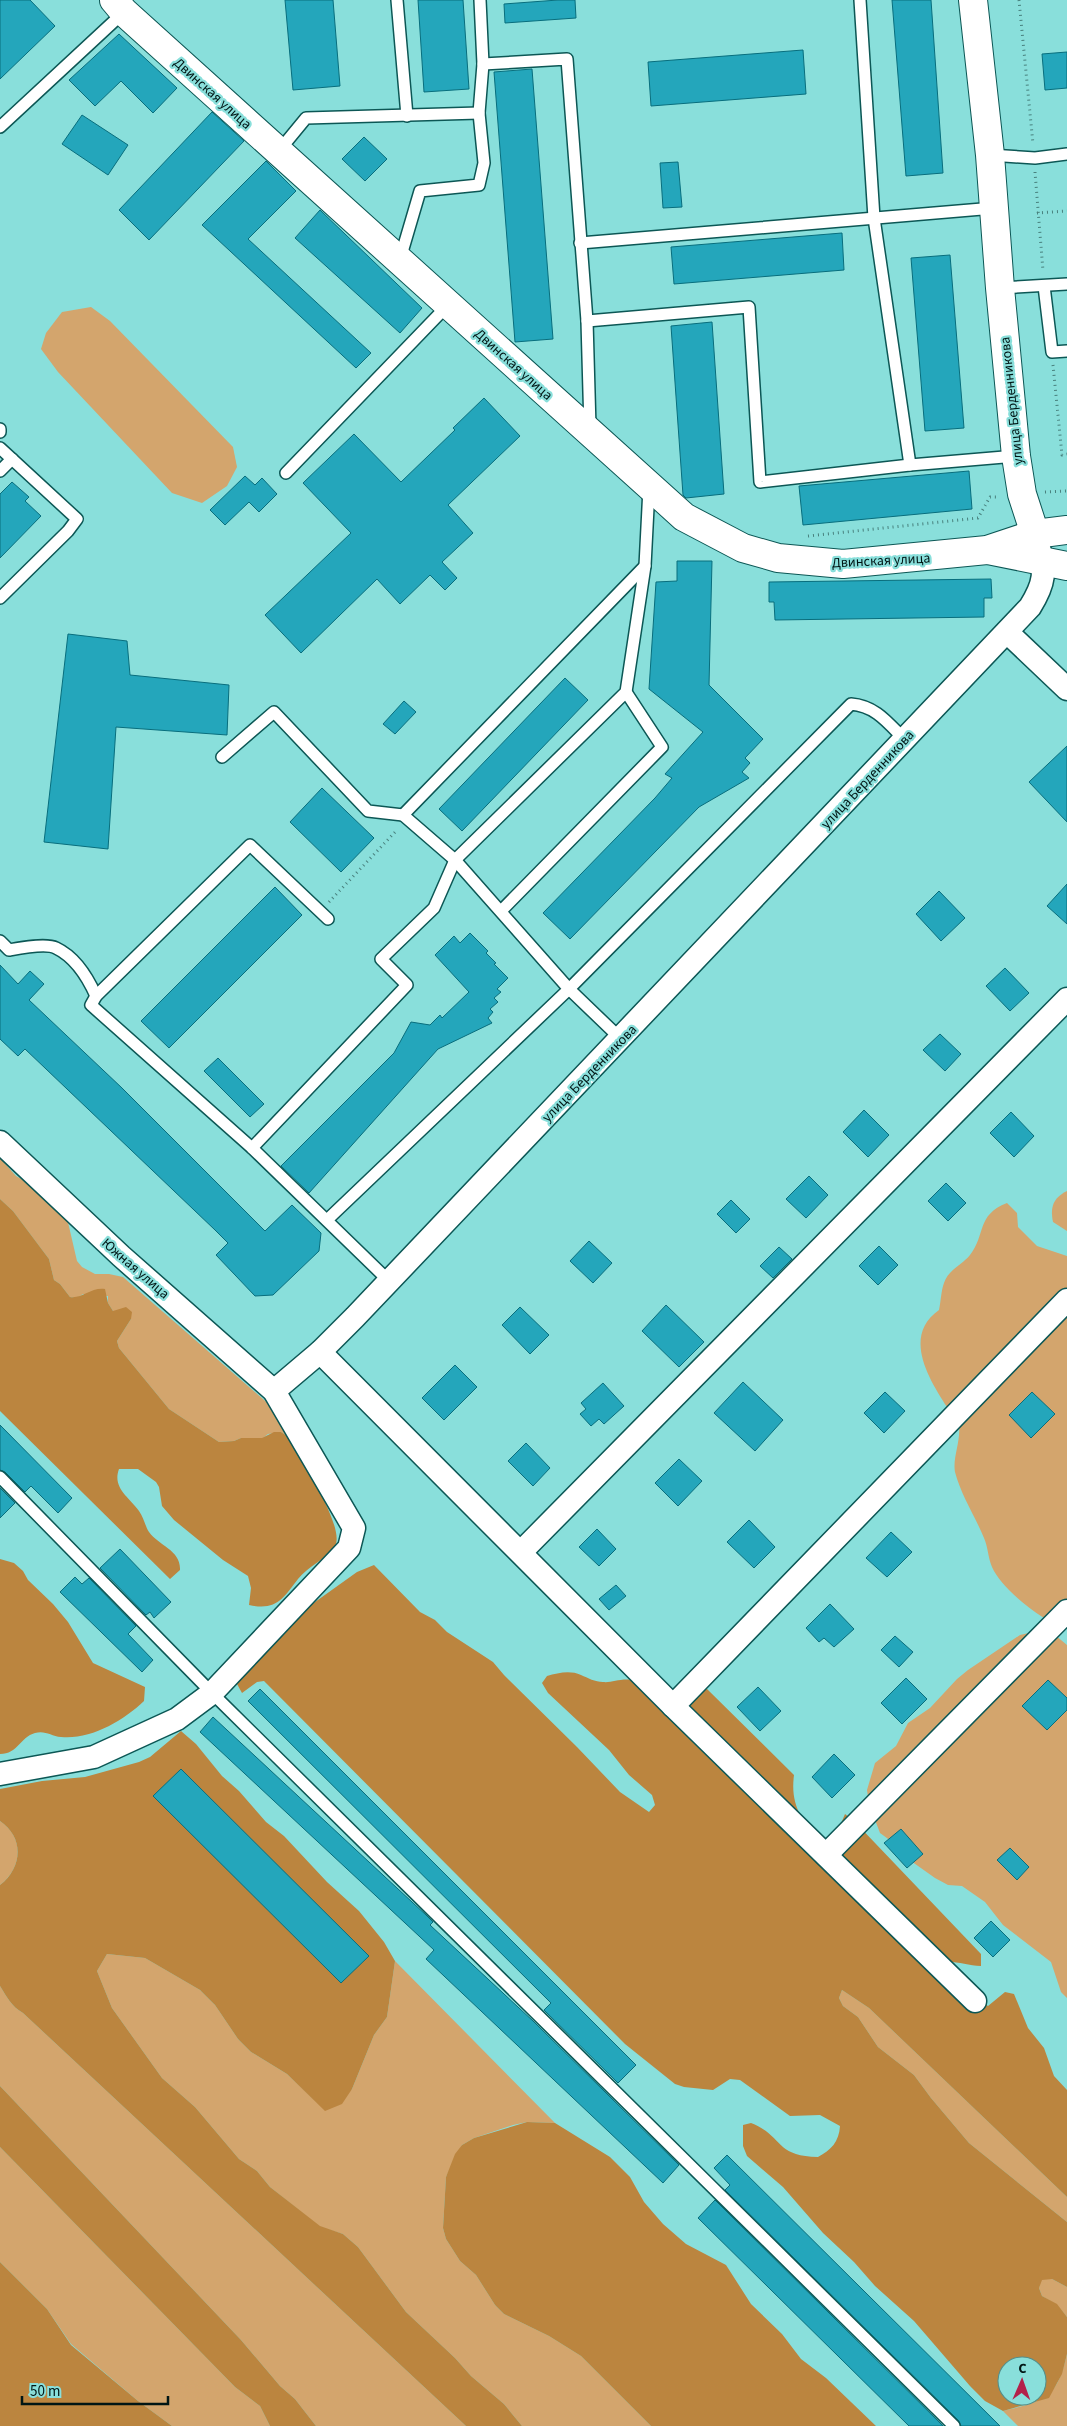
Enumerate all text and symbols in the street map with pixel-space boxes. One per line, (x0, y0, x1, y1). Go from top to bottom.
street label: Двинская улица (169, 53, 256, 134)
street label: Двинская улица (470, 324, 557, 405)
street label: улица Берденникова (995, 336, 1029, 466)
street label: Двинская улица (831, 548, 931, 574)
street label: улица Берденникова (816, 726, 919, 834)
street label: улица Берденникова (538, 1020, 642, 1127)
street label: Южная улица (97, 1234, 174, 1304)
north arrow (997, 2356, 1047, 2406)
text: С (1018, 2359, 1027, 2379)
scale bar (22, 2374, 169, 2406)
text: 50 m (30, 2381, 60, 2402)

